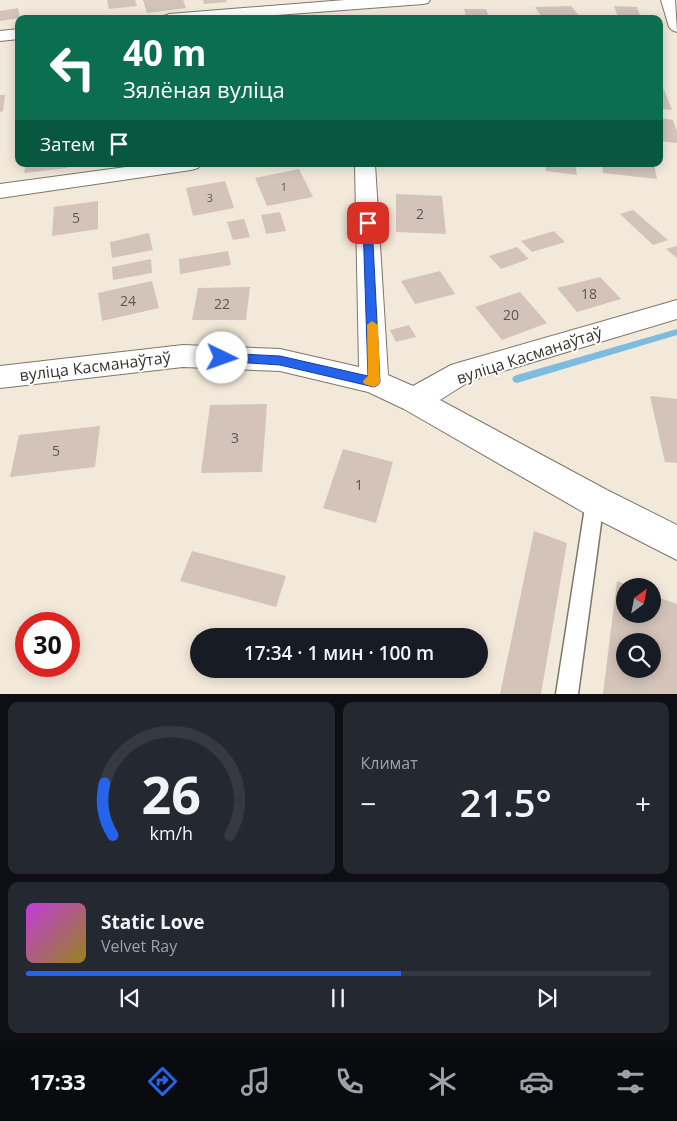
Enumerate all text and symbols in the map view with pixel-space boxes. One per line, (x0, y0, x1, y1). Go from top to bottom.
text: 40 m (123, 29, 206, 76)
icon: left (40, 35, 105, 100)
text: Зялёная вуліца (123, 74, 285, 104)
icon: arrive (105, 130, 133, 158)
text: Затем (40, 131, 95, 157)
house number: 1 (281, 179, 287, 194)
house number: 3 (207, 190, 213, 205)
pin (347, 202, 389, 244)
house number: 2 (416, 204, 424, 223)
house number: 5 (72, 208, 80, 227)
icon: arrive (354, 209, 382, 237)
house number: 18 (581, 284, 597, 303)
house number: 24 (120, 291, 136, 310)
house number: 22 (214, 294, 230, 313)
house number: 20 (503, 305, 519, 324)
street label: вуліца Касманаўтаў (453, 321, 606, 389)
position arrow (195, 331, 247, 383)
street label: вуліца Касманаўтаў (18, 346, 173, 386)
house number: 3 (231, 428, 239, 447)
house number: 5 (52, 441, 60, 460)
house number: 1 (355, 475, 363, 494)
north arrow (616, 578, 661, 622)
map controls (616, 578, 661, 678)
speed limit sign: 30 (15, 612, 80, 677)
button: search (616, 633, 661, 678)
text: 17:34 · 1 мин · 100 m (244, 640, 434, 666)
text: Климат (361, 752, 418, 774)
text: 26 (142, 758, 201, 829)
text: 21.5° (460, 776, 552, 828)
text: − (361, 784, 377, 822)
text: + (635, 784, 651, 822)
text: km/h (150, 821, 193, 845)
text: Static Love (101, 909, 204, 935)
text: Velvet Ray (101, 935, 177, 957)
icon: previous (116, 984, 144, 1012)
icon: pause (324, 984, 352, 1012)
icon: next (533, 984, 561, 1012)
icon: directions (145, 1064, 180, 1099)
icon: music (238, 1064, 273, 1099)
icon: phone (332, 1064, 367, 1099)
icon: climate (425, 1064, 460, 1099)
icon: car (519, 1064, 554, 1099)
icon: filters (613, 1064, 648, 1099)
text: 17:33 (29, 1066, 86, 1096)

